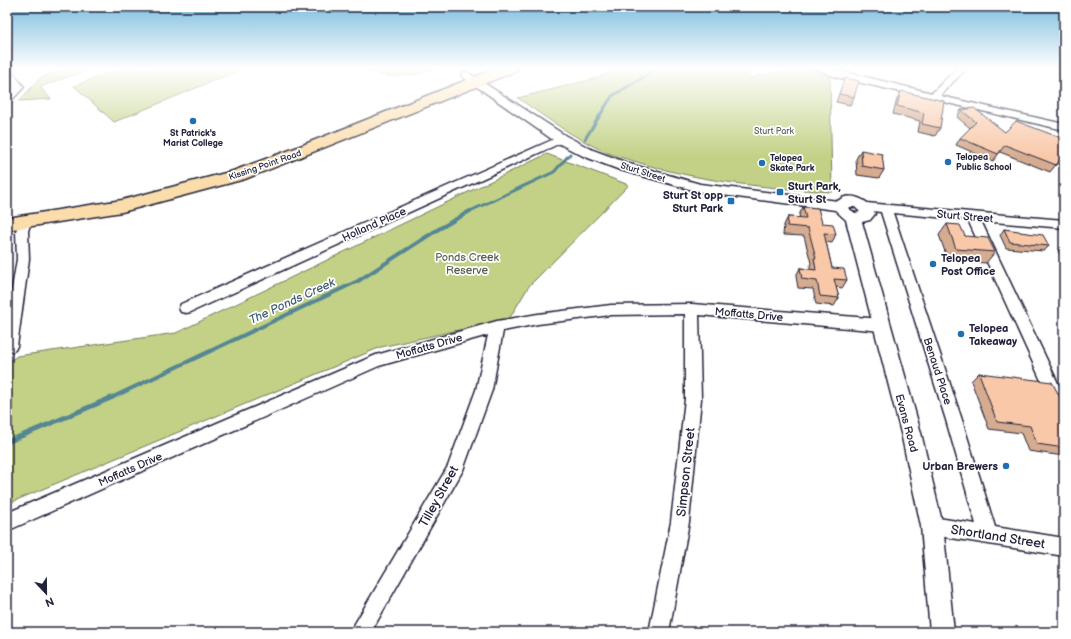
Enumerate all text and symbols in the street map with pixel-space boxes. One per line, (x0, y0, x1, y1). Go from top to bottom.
marker: St Patrick's Marist College (188, 116, 198, 126)
park label: Sturt Park (754, 126, 794, 137)
place label: St Patrick's Marist College (163, 128, 223, 149)
street label: Kissing Point Road (227, 148, 303, 183)
place label: Telopea Public School (956, 152, 1012, 173)
place label: Telopea Skate Park (770, 153, 815, 174)
marker: Telopea Public School (943, 157, 953, 167)
marker: Telopea Skate Park (757, 158, 767, 168)
street label: Sturt Street (619, 160, 667, 185)
place label: Sturt Park, Sturt St (788, 180, 841, 206)
marker: Sturt Park, Sturt St (775, 187, 785, 197)
place label: Sturt St opp Sturt Park (663, 189, 723, 215)
marker: Sturt St opp Sturt Park (726, 196, 736, 206)
street label: Holland Place (340, 204, 409, 244)
street label: Sturt Street (936, 208, 994, 225)
park label: Ponds Creek Reserve (435, 251, 499, 277)
place label: Telopea Post Office (941, 252, 995, 278)
marker: Telopea Post Office (928, 259, 938, 269)
water label: The Ponds Creek (247, 274, 339, 328)
street label: Moffatts Drive (714, 305, 784, 324)
place label: Telopea Takeaway (969, 322, 1017, 348)
marker: Telopea Takeaway (956, 329, 966, 339)
street label: Moffatts Drive (394, 331, 464, 362)
street label: Benaud Place (921, 336, 955, 407)
street label: Evans Road (892, 393, 921, 454)
street label: Simpson Street (673, 427, 699, 517)
street label: Moffatts Drive (96, 449, 165, 489)
place label: Urban Brewers (922, 460, 999, 473)
marker: Urban Brewers (1001, 461, 1011, 471)
street label: Tilley Street (415, 463, 462, 530)
street label: Shortland Street (950, 522, 1046, 552)
north arrow (26, 573, 66, 613)
text: N (43, 594, 56, 609)

